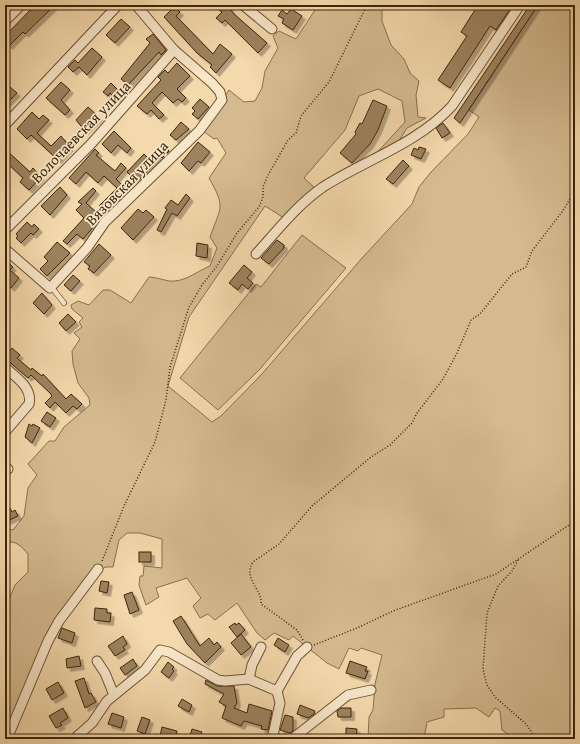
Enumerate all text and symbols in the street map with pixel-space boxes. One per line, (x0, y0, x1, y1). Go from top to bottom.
street label: Волочаевская улица (26, 75, 136, 187)
street label: Вязовская улица (81, 135, 173, 230)

